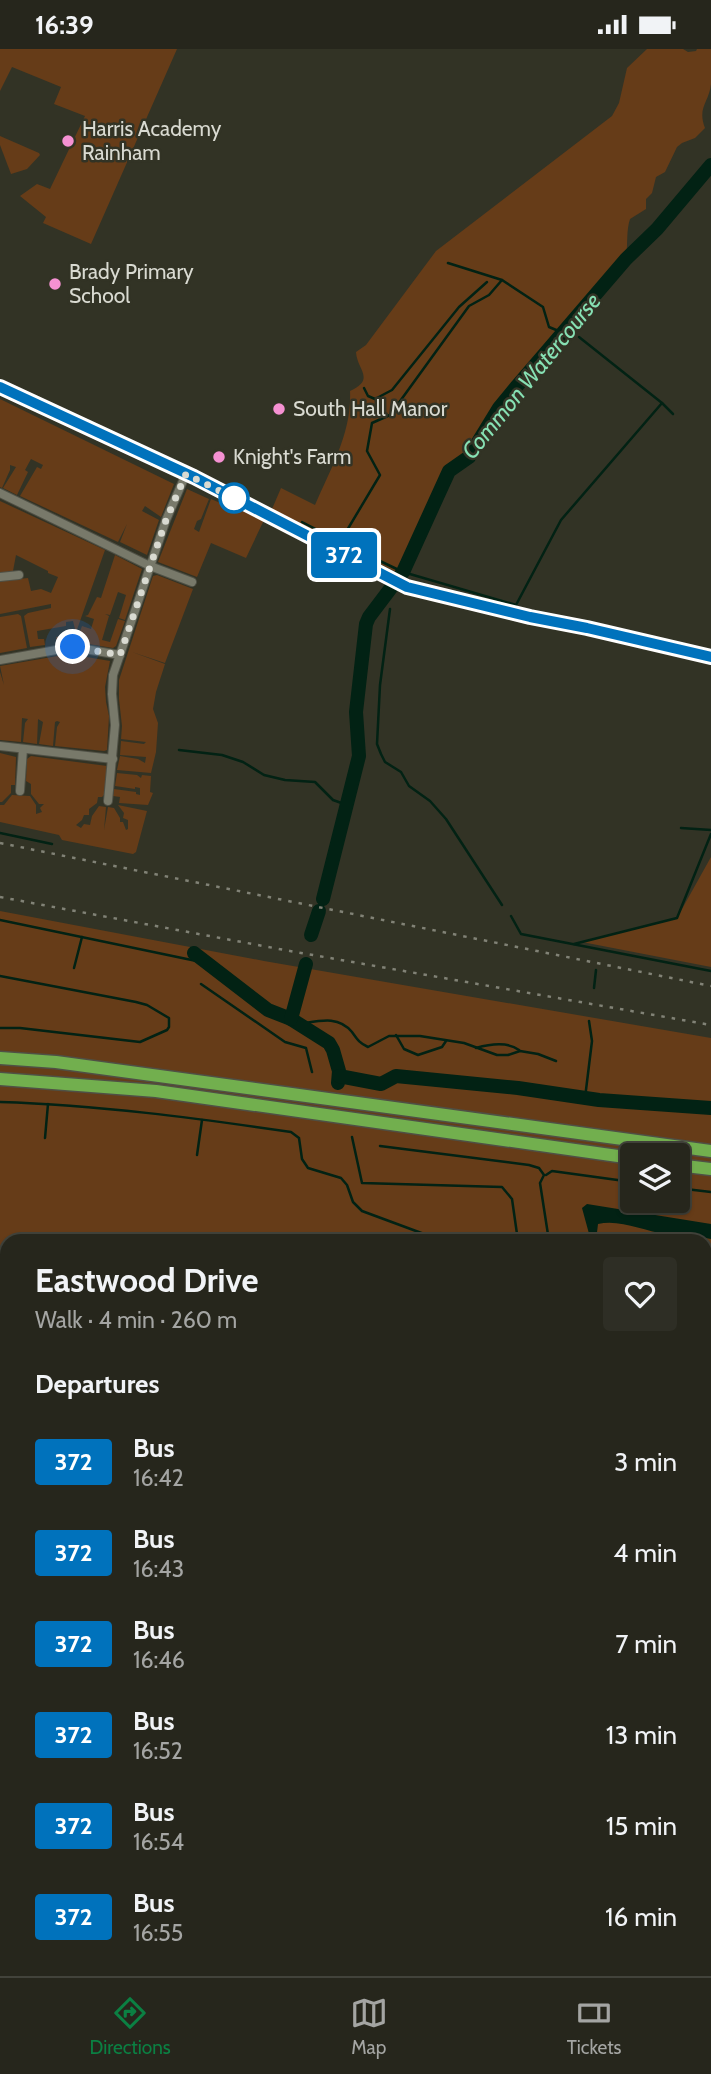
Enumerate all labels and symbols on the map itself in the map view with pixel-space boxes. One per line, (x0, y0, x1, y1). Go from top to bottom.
place label: Harris Academy Rainham (82, 116, 222, 165)
marker: Harris Academy Rainham (60, 133, 76, 149)
place label: Brady Primary School (69, 259, 194, 308)
marker: Brady Primary School (47, 276, 63, 292)
water label: Common Watercourse (456, 287, 606, 465)
place label: South Hall Manor (293, 396, 448, 421)
marker: South Hall Manor (271, 401, 287, 417)
place label: Knight's Farm (233, 444, 352, 469)
marker: Knight's Farm (211, 449, 227, 465)
unlabelled marker (219, 483, 249, 513)
line badge: 372 (304, 532, 384, 578)
your location (55, 629, 90, 664)

